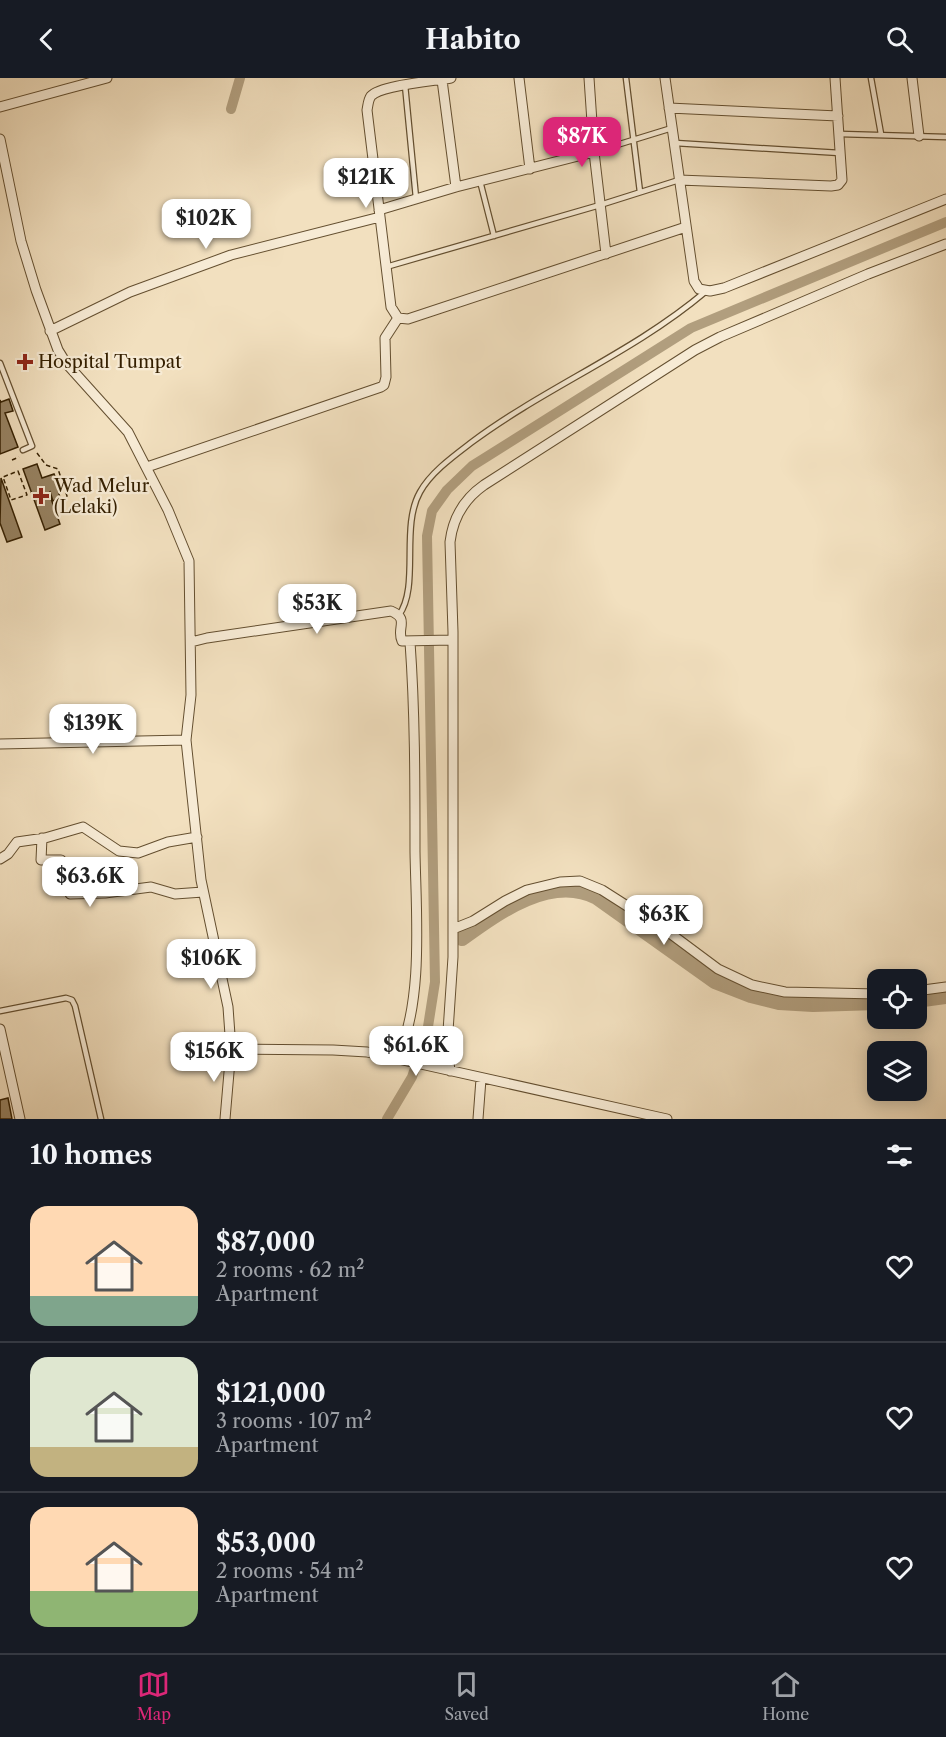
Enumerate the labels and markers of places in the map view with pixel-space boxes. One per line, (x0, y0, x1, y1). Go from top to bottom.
pin: $87K (546, 117, 618, 168)
pin: $121K (324, 158, 408, 209)
pin: $102K (164, 199, 248, 250)
place label: Hospital Tumpat (38, 351, 182, 373)
marker: Hospital Tumpat (16, 353, 34, 371)
place label: Wad Melur (Lelaki) (53, 475, 150, 518)
marker: Wad Melur (Lelaki) (32, 487, 50, 505)
pin: $53K (281, 584, 353, 635)
pin: $139K (51, 704, 135, 755)
pin: $63.6K (41, 857, 139, 908)
pin: $63K (628, 895, 700, 946)
pin: $106K (169, 939, 253, 990)
pin: $61.6K (367, 1026, 465, 1077)
pin: $156K (172, 1032, 256, 1083)

